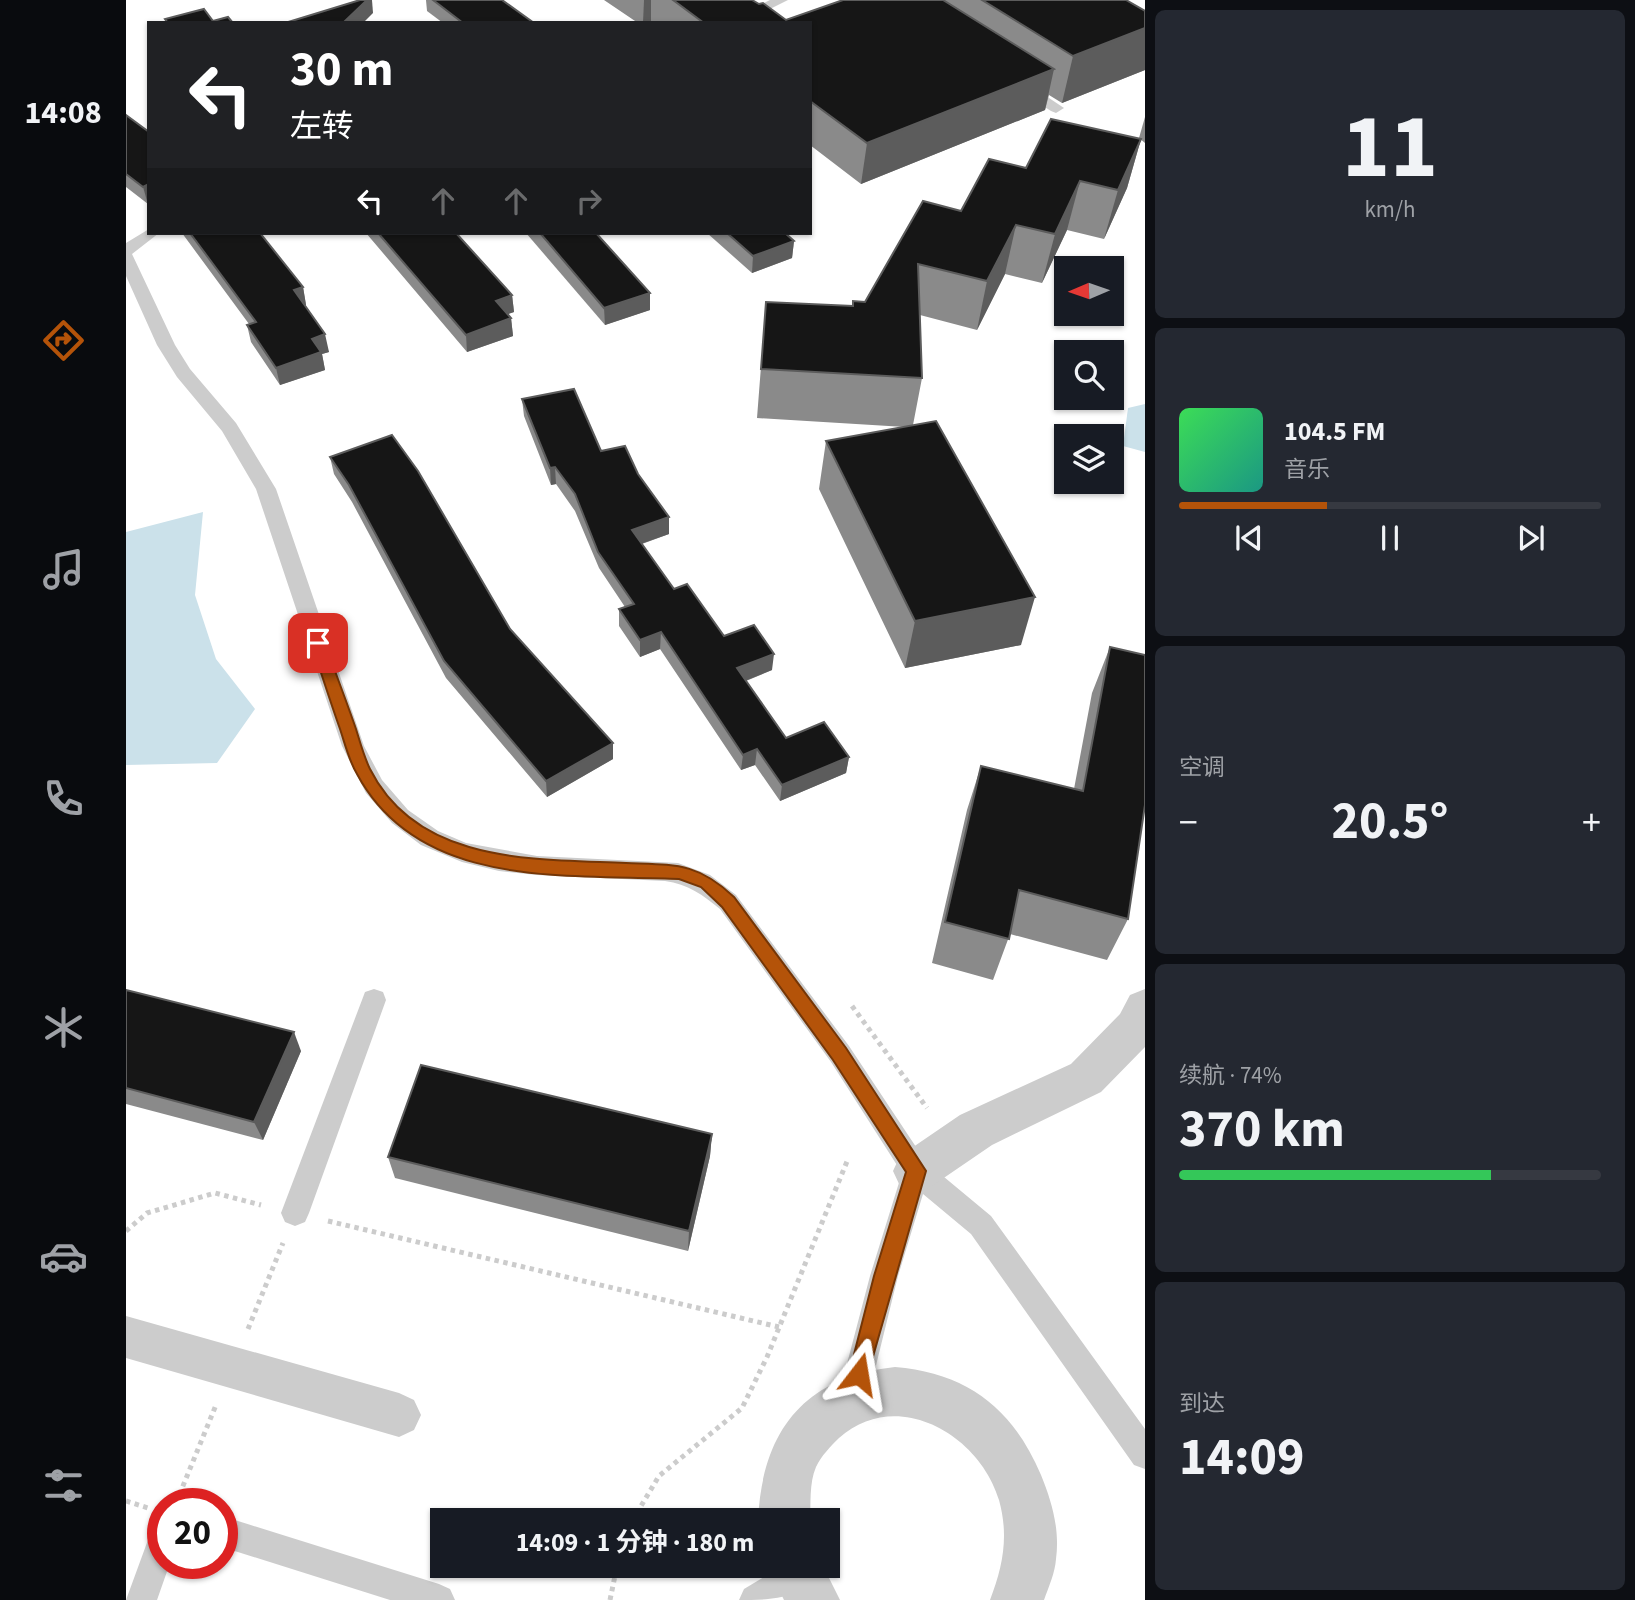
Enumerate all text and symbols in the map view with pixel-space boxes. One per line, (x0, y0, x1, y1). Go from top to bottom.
text: 30 m (290, 35, 394, 105)
icon: left (175, 49, 266, 140)
text: 11 (1342, 83, 1438, 212)
text: 14:08 (24, 90, 102, 136)
text: 左转 (290, 104, 354, 150)
icon: left (351, 182, 389, 220)
icon: ahead (424, 182, 462, 220)
icon: ahead (497, 182, 535, 220)
icon: right (570, 182, 608, 220)
text: km/h (1364, 193, 1416, 226)
north arrow (1054, 256, 1124, 326)
map controls (1054, 256, 1124, 494)
icon: directions (39, 316, 88, 365)
button: search (1054, 340, 1124, 410)
text: 104.5 FM (1284, 413, 1385, 450)
button: layers (1054, 424, 1124, 494)
text: 音乐 (1284, 453, 1330, 486)
icon: previous (1230, 519, 1268, 557)
icon: pause (1371, 519, 1409, 557)
icon: next (1512, 519, 1550, 557)
icon: music (39, 545, 88, 594)
pin (288, 613, 348, 673)
icon: arrive (299, 624, 337, 662)
text: 空调 (1179, 751, 1225, 784)
icon: phone (39, 774, 88, 823)
text: 20.5° (1332, 785, 1448, 859)
text: − (1179, 796, 1198, 850)
text: + (1582, 796, 1601, 850)
icon: climate (39, 1003, 88, 1052)
text: 续航 · 74% (1179, 1059, 1282, 1092)
text: 370 km (1179, 1093, 1345, 1167)
icon: car (39, 1232, 88, 1281)
position arrow (822, 1337, 896, 1411)
text: 到达 (1179, 1387, 1225, 1420)
text: 14:09 (1179, 1421, 1304, 1495)
icon: filters (39, 1461, 88, 1510)
speed limit sign: 20 (147, 1488, 238, 1579)
text: 14:09 · 1 分钟 · 180 m (516, 1524, 754, 1561)

